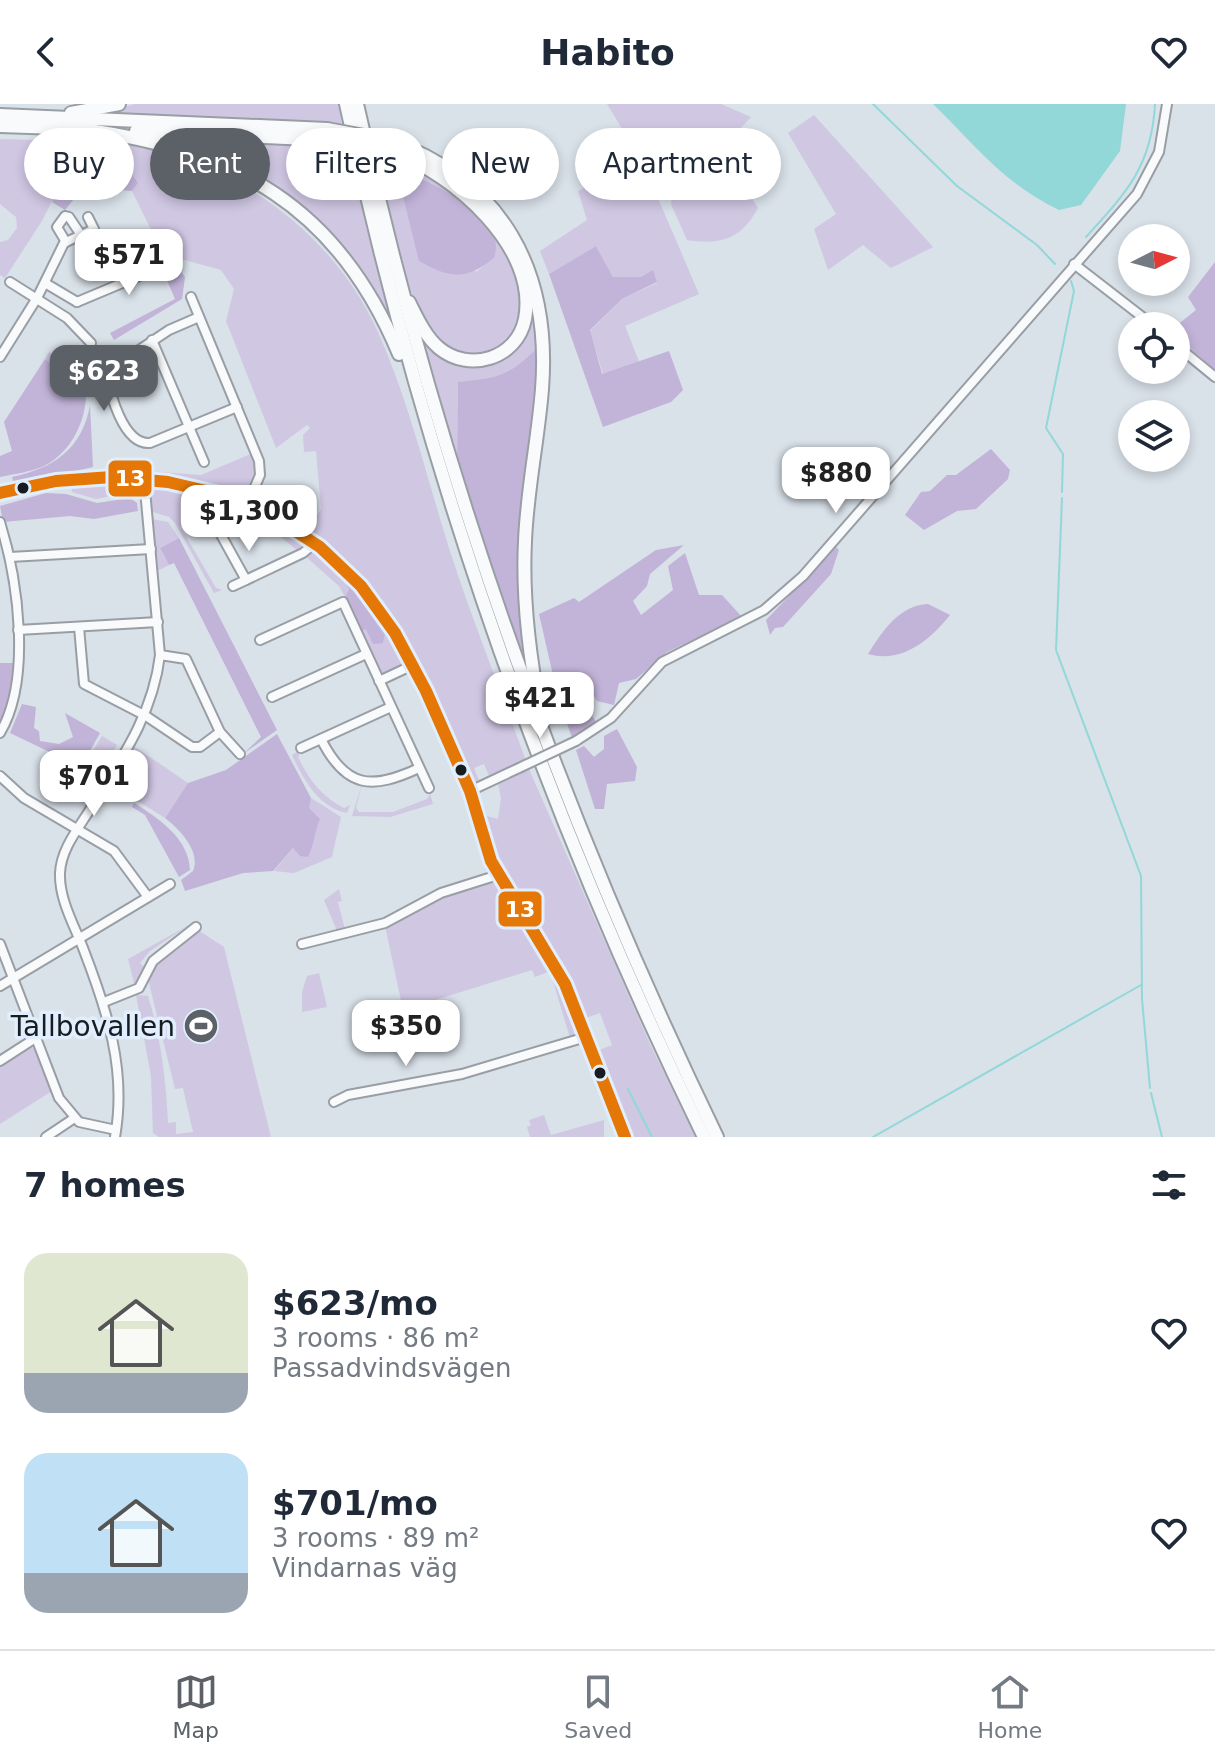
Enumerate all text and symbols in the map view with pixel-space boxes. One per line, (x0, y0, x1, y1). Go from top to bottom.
icon: back (24, 30, 68, 74)
icon: heart (1147, 30, 1191, 74)
text: Habito (540, 32, 675, 73)
chip: Buy (24, 128, 134, 200)
chip: Rent (150, 128, 270, 200)
chip: Filters (286, 128, 426, 200)
chip: New (442, 128, 559, 200)
chip: Apartment (575, 128, 781, 200)
north arrow (1118, 224, 1190, 296)
map controls (1118, 224, 1190, 472)
pin: $571 (82, 229, 176, 297)
text: $571 (93, 240, 165, 270)
button: locate (1118, 312, 1190, 384)
pin: $623 (57, 345, 151, 413)
text: $623 (68, 356, 140, 386)
button: layers (1118, 400, 1190, 472)
pin: $880 (789, 447, 883, 515)
text: $880 (800, 458, 872, 488)
line badge: 13 (107, 459, 153, 498)
text: 13 (115, 466, 145, 491)
unlabelled marker (15, 480, 31, 496)
pin: $1,300 (184, 485, 314, 553)
text: $1,300 (199, 496, 299, 526)
pin: $421 (493, 672, 587, 740)
text: $421 (504, 683, 576, 713)
pin: $701 (47, 750, 141, 818)
text: $701 (58, 761, 130, 791)
unlabelled marker (453, 762, 469, 778)
line badge: 13 (497, 890, 543, 928)
text: 13 (505, 897, 535, 922)
pin: $350 (359, 1000, 453, 1068)
sports icon: Tallbovallen (182, 1007, 220, 1045)
place label: Tallbovallen (10, 1010, 175, 1043)
text: $350 (370, 1011, 442, 1041)
unlabelled marker (592, 1065, 608, 1081)
icon: filters (1147, 1163, 1191, 1207)
text: 7 homes (24, 1165, 186, 1205)
text: $623/mo (272, 1283, 438, 1323)
icon: home (88, 1285, 184, 1381)
icon: heart (1147, 1311, 1191, 1355)
text: 3 rooms · 86 m² (272, 1323, 480, 1353)
text: Passadvindsvägen (272, 1353, 511, 1383)
text: $701/mo (272, 1483, 438, 1523)
icon: home (88, 1485, 184, 1581)
icon: heart (1147, 1511, 1191, 1555)
text: 3 rooms · 89 m² (272, 1523, 480, 1553)
text: Vindarnas väg (272, 1553, 458, 1583)
tab: Map (173, 1670, 219, 1743)
tab: Saved (564, 1670, 632, 1743)
tab: Home (977, 1670, 1042, 1743)

